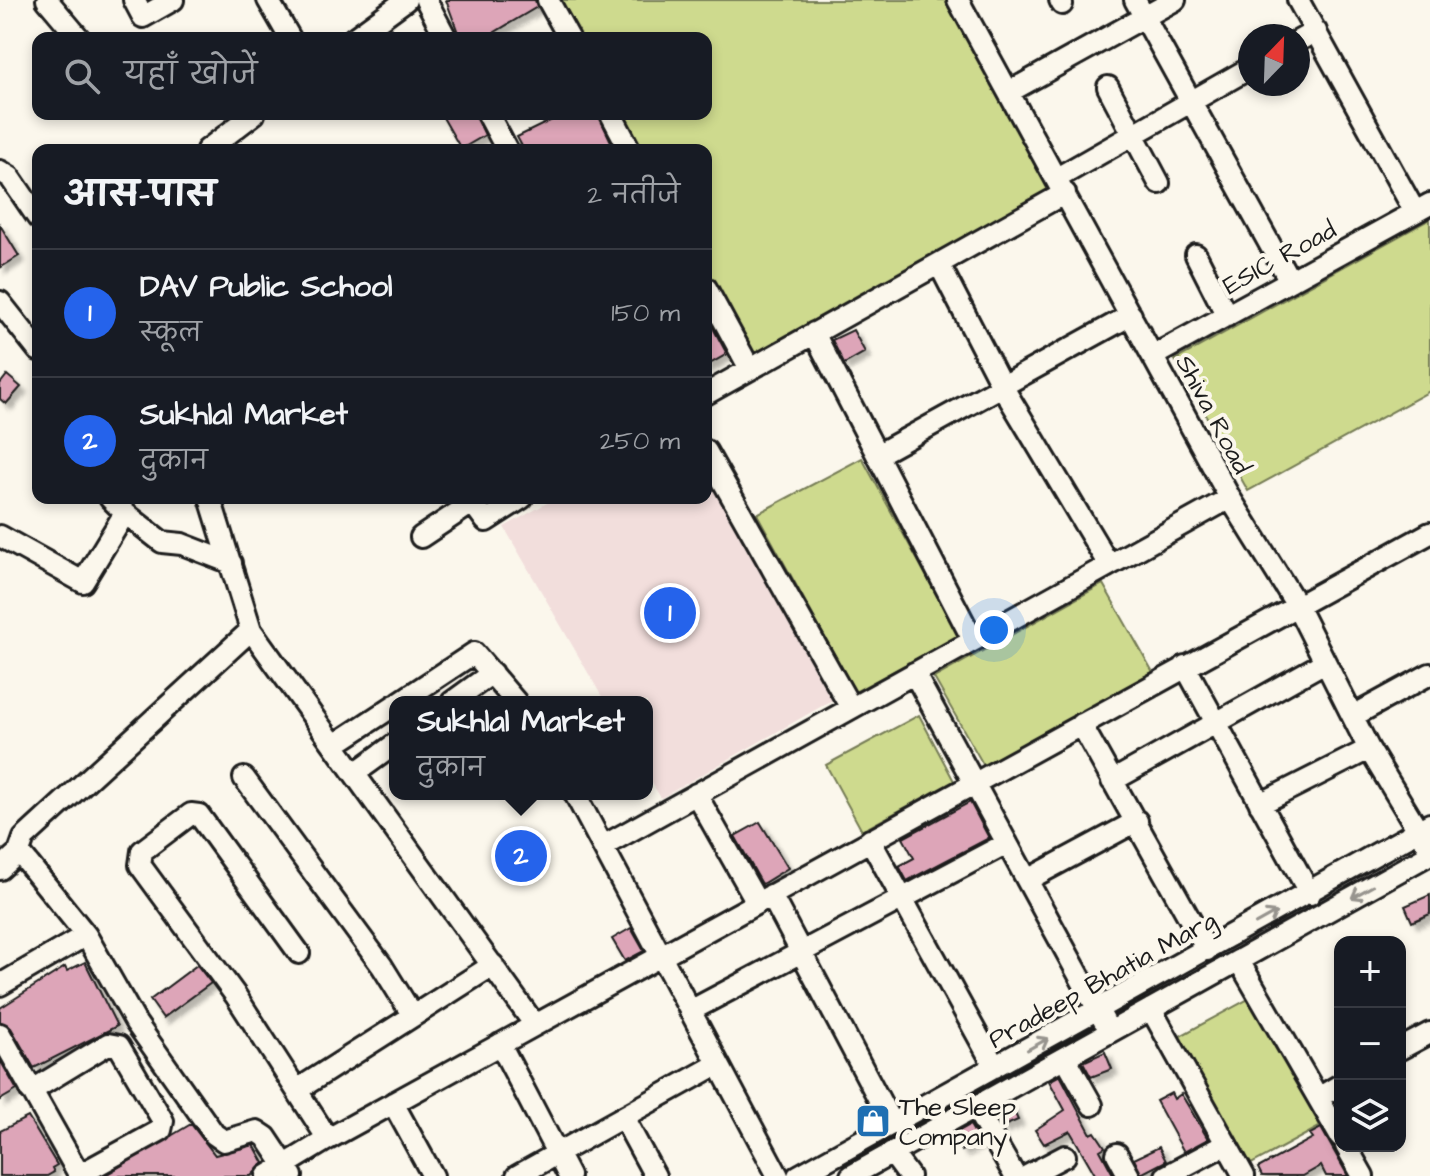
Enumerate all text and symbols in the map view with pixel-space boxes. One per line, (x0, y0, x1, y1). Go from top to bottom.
north arrow (1238, 24, 1310, 96)
search box (32, 32, 712, 120)
icon: search (60, 54, 104, 98)
text: यहाँ खोजें (124, 54, 257, 96)
text: आस-पास (64, 171, 216, 219)
text: 2 नतीजे (587, 177, 680, 213)
street label: ESIC Road (1216, 212, 1343, 304)
text: DAV Public School (140, 266, 393, 308)
text: 1 (88, 295, 92, 331)
text: 150 m (611, 295, 680, 331)
text: स्कूल (140, 315, 202, 351)
street label: Shiva Road (1167, 348, 1260, 480)
text: Sukhlal Market (140, 394, 348, 436)
text: 2 (83, 423, 97, 459)
text: 250 m (600, 423, 680, 459)
text: दुकान (140, 443, 208, 479)
pin: 1 (644, 583, 696, 643)
your location (974, 610, 1014, 650)
popup (389, 696, 653, 800)
text: Sukhlal Market (417, 701, 625, 743)
text: दुकान (417, 750, 485, 786)
pin: 2 (495, 826, 547, 886)
one-way arrow (1351, 884, 1374, 900)
street label: Pradeep Bhatia Marg (982, 902, 1224, 1059)
one-way arrow (1253, 910, 1277, 925)
map controls (1334, 936, 1406, 1152)
button: + (1334, 936, 1406, 1008)
button: − (1334, 1008, 1406, 1080)
one-way arrow (1026, 1035, 1049, 1051)
button: layers (1334, 1080, 1406, 1152)
place label: The Sleep Company (899, 1089, 1016, 1157)
shop icon: The Sleep Company (854, 1102, 892, 1140)

